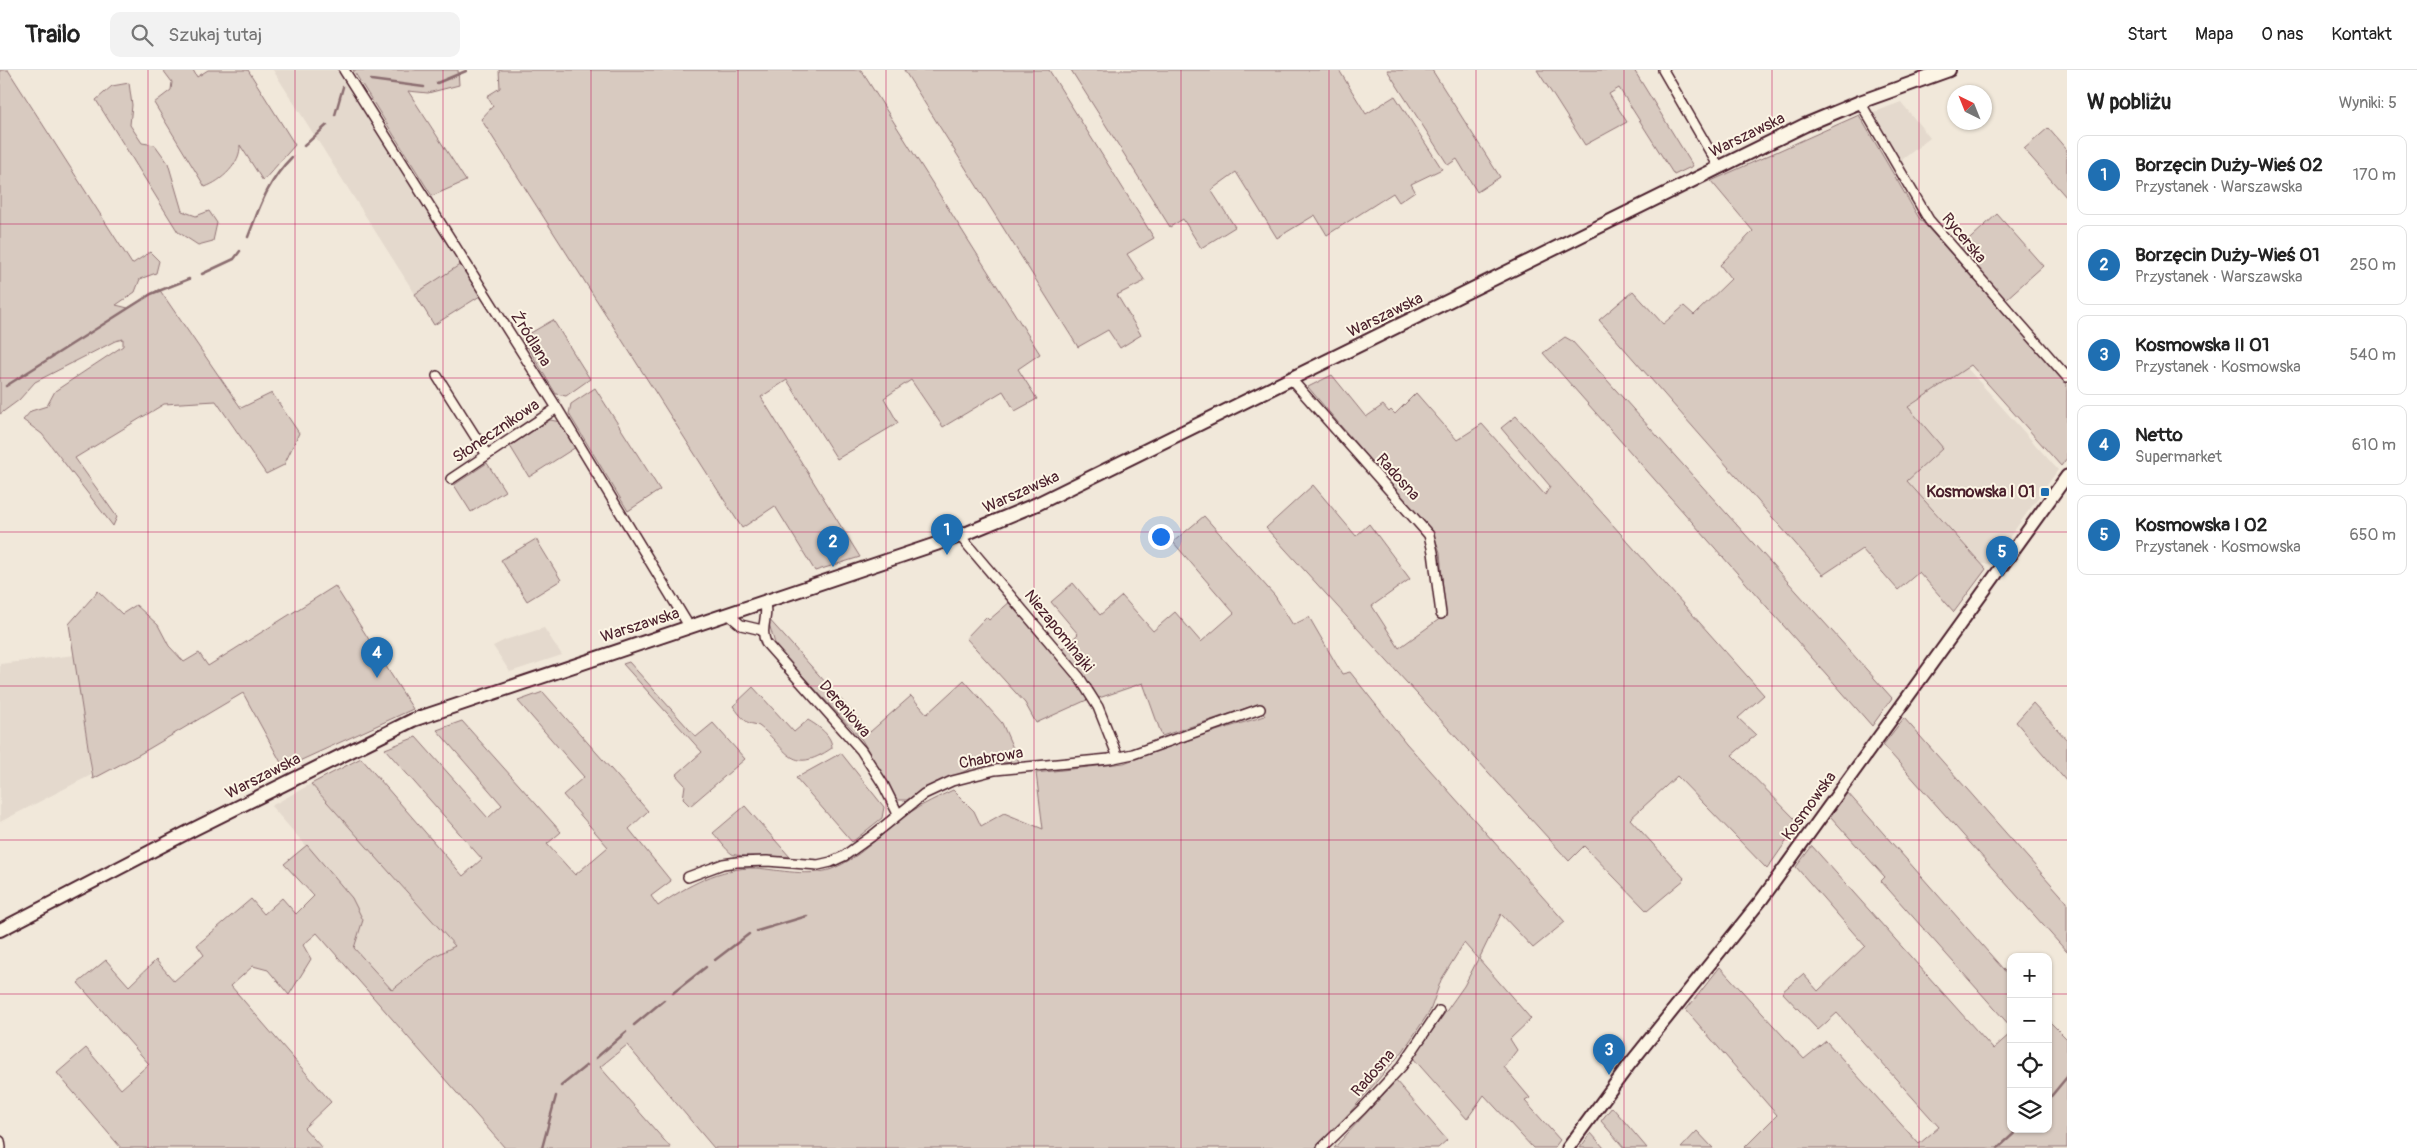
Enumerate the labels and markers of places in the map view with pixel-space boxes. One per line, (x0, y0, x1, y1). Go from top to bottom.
place label: Kosmowska I 01 (1926, 482, 2035, 502)
marker: Kosmowska I 01 (2039, 486, 2051, 498)
pin: 1 (931, 514, 963, 555)
pin: 2 (817, 526, 849, 567)
pin: 5 (1986, 536, 2018, 577)
pin: 4 (361, 637, 393, 678)
pin: 3 (1593, 1034, 1625, 1075)

